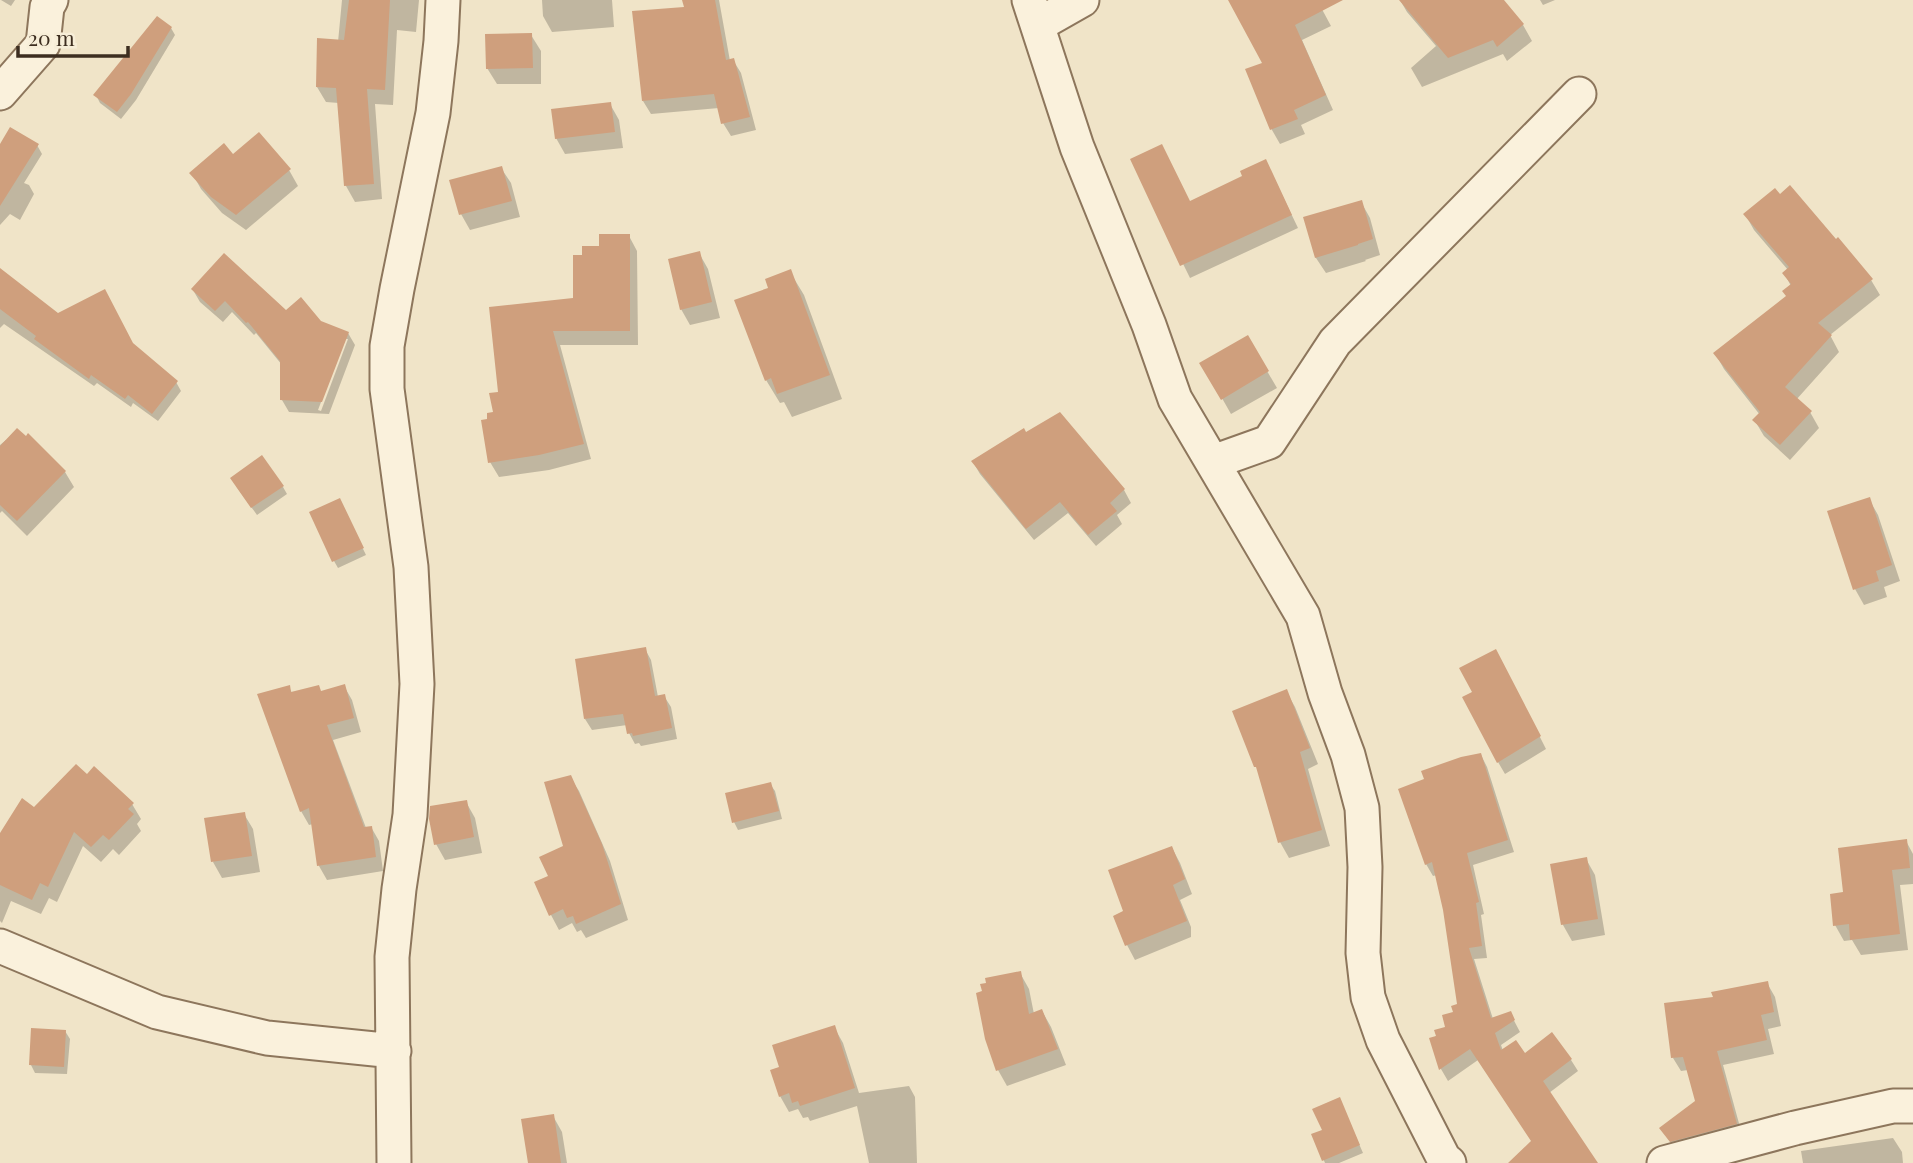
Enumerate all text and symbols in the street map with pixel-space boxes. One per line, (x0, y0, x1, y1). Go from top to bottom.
scale bar (18, 14, 128, 58)
text: 20 m (28, 23, 75, 51)

